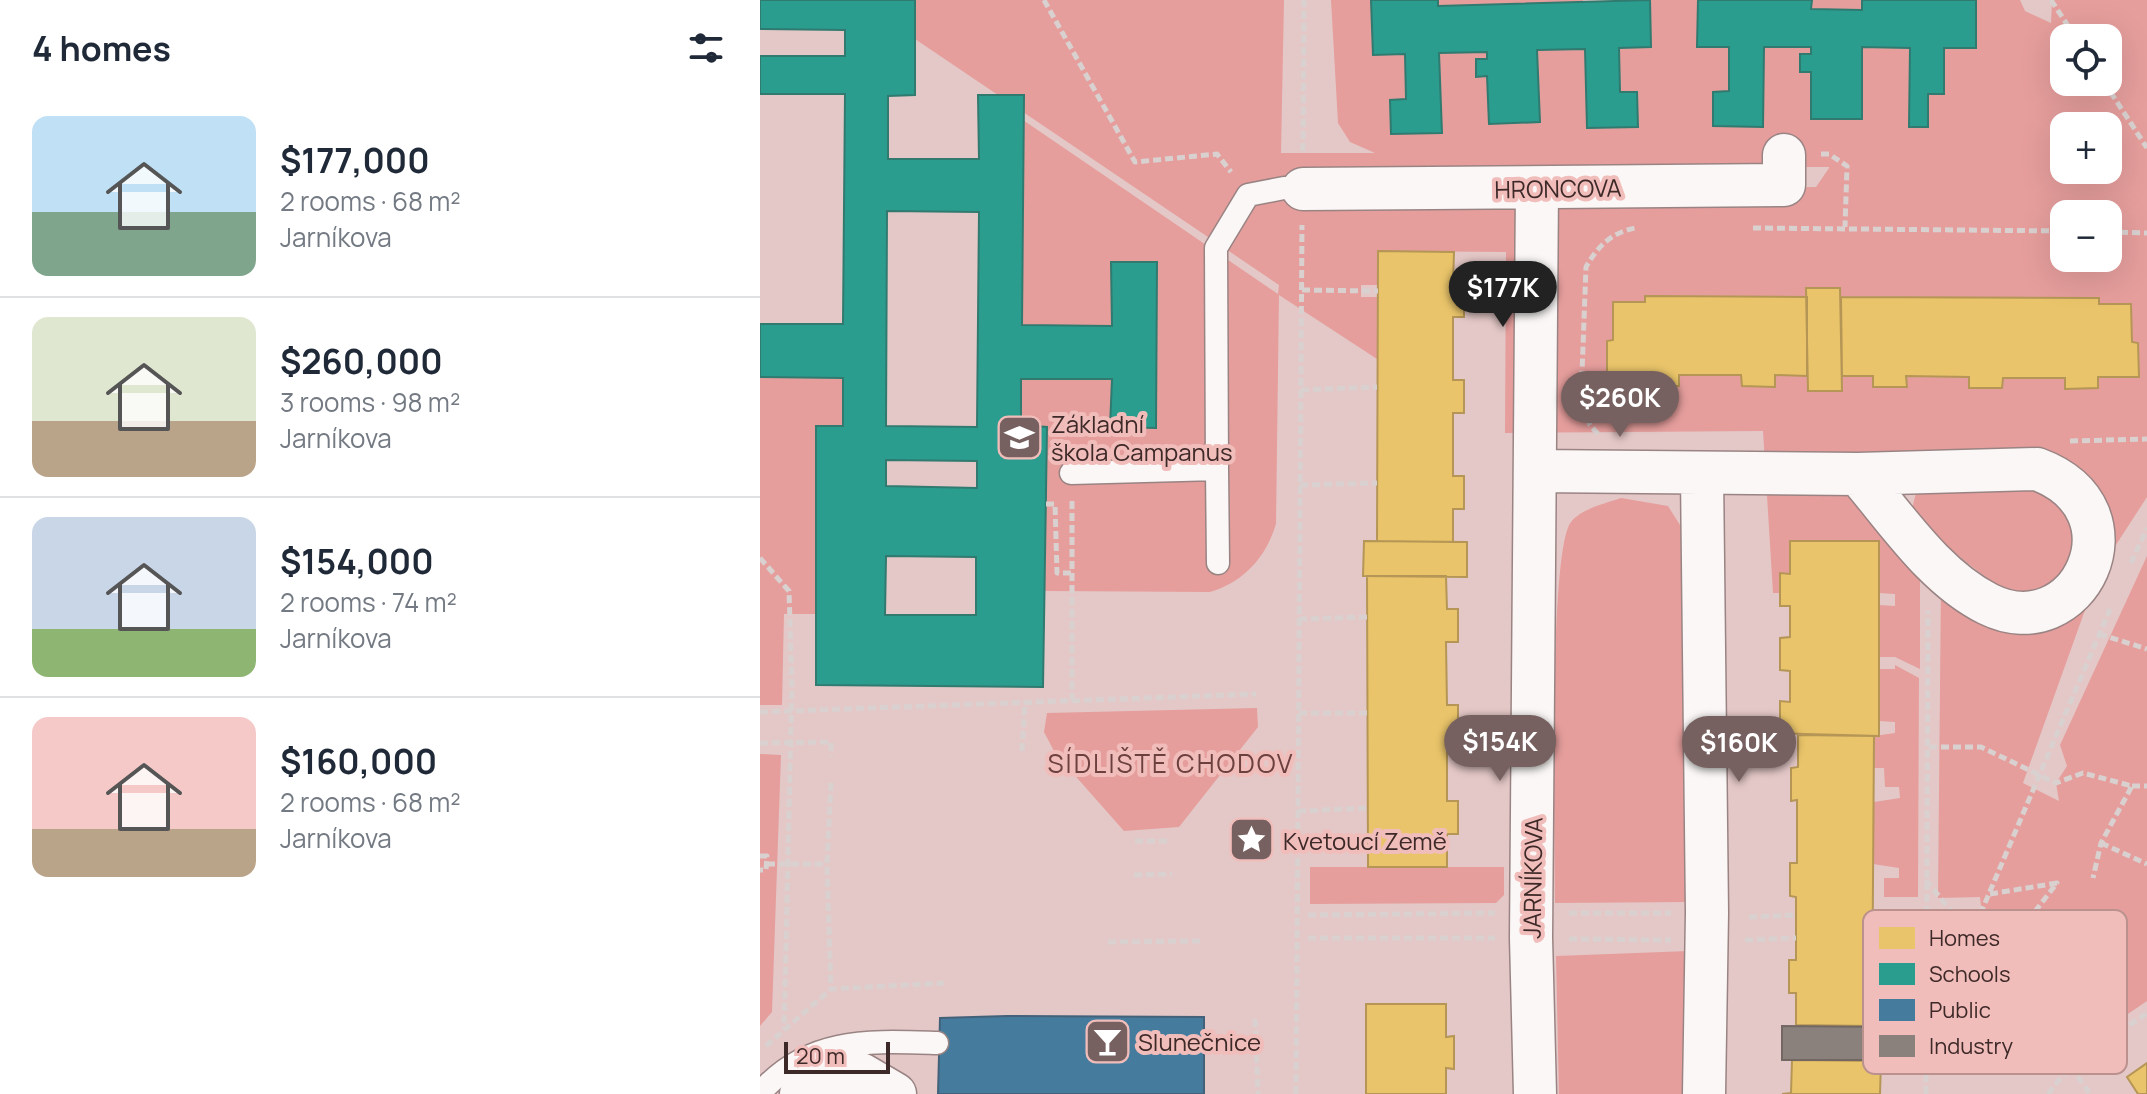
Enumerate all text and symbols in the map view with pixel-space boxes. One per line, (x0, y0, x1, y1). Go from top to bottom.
map controls (2050, 24, 2122, 272)
button: locate (2050, 24, 2122, 96)
text: 4 homes (32, 25, 171, 71)
icon: filters (684, 26, 728, 70)
button: + (2050, 112, 2122, 184)
text: $177,000 (280, 137, 430, 183)
icon: home (96, 148, 192, 244)
street label: HRONCOVA (1494, 170, 1622, 206)
text: 2 rooms · 68 m² (280, 183, 461, 219)
button: − (2050, 200, 2122, 272)
text: Jarníkova (280, 219, 392, 255)
pin: $177K (1447, 261, 1559, 329)
text: $177K (1467, 269, 1539, 305)
text: $260,000 (280, 338, 443, 384)
icon: home (96, 349, 192, 445)
pin: $260K (1564, 371, 1676, 439)
text: $260K (1579, 379, 1661, 415)
text: 3 rooms · 98 m² (280, 384, 460, 420)
place label: Základní škola Campanus (1051, 407, 1233, 468)
school or university icon: Základní škola Campanus (996, 413, 1044, 461)
text: Jarníkova (280, 420, 392, 456)
text: $154,000 (280, 538, 434, 584)
icon: home (96, 549, 192, 645)
text: 2 rooms · 74 m² (280, 584, 457, 620)
text: Jarníkova (280, 620, 392, 656)
pin: $154K (1444, 715, 1556, 783)
pin: $160K (1683, 716, 1795, 784)
text: $154K (1462, 723, 1538, 759)
text: $160K (1700, 724, 1778, 760)
text: $160,000 (280, 738, 437, 784)
district label: SÍDLIŠTĚ CHODOV (1048, 745, 1294, 781)
icon: home (96, 749, 192, 845)
text: 2 rooms · 68 m² (280, 784, 461, 820)
place icon: Kvetoucí Země (1228, 816, 1276, 864)
street label: JARNÍKOVA (1514, 817, 1550, 939)
text: Jarníkova (280, 820, 392, 856)
place label: Kvetoucí Země (1283, 824, 1447, 857)
legend (1863, 910, 2127, 1074)
text: Homes (1929, 923, 2000, 953)
text: Schools (1929, 959, 2011, 989)
text: Public (1929, 995, 1991, 1025)
bar icon: Slunečnice (1083, 1017, 1131, 1065)
place label: Slunečnice (1138, 1025, 1261, 1058)
text: Industry (1929, 1031, 2013, 1061)
scale bar (784, 1038, 890, 1074)
text: 20 m (796, 1041, 845, 1071)

